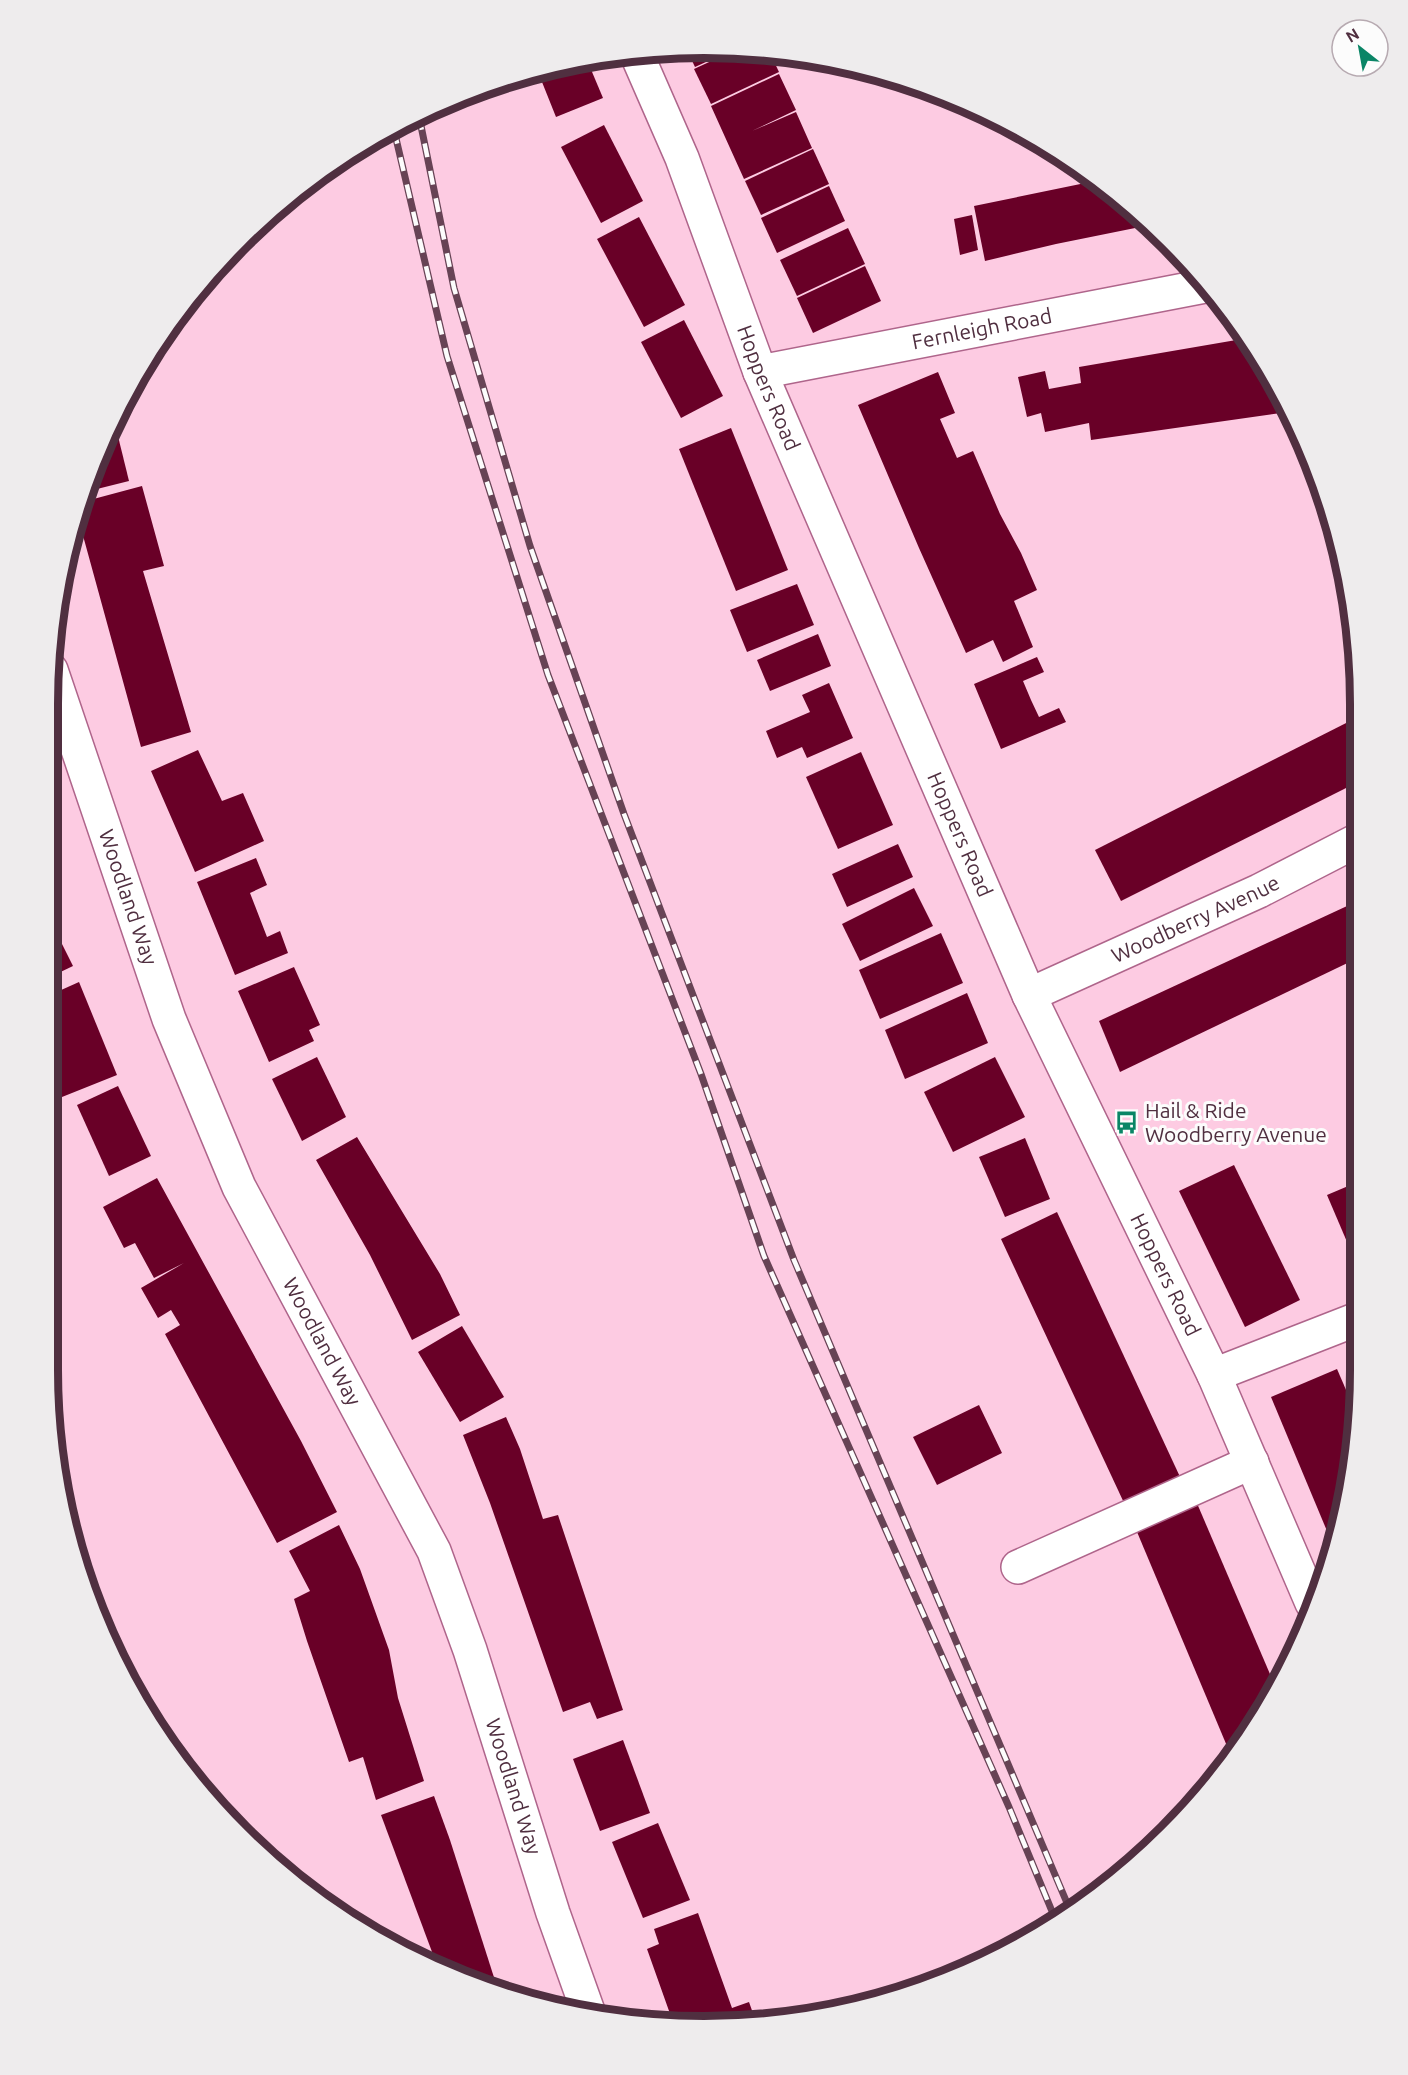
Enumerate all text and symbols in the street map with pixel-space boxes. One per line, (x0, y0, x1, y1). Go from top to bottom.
north arrow (1330, 18, 1390, 78)
text: N (1343, 24, 1362, 46)
street label: Fernleigh Road (910, 303, 1054, 353)
street label: Hoppers Road (733, 322, 805, 454)
street label: Hoppers Road (923, 768, 998, 900)
street label: Woodland Way (95, 826, 163, 968)
street label: Woodberry Avenue (1107, 870, 1283, 967)
place label: Hail & Ride Woodberry Avenue (1145, 1098, 1327, 1146)
bus stop icon: Hail & Ride Woodberry Avenue (1114, 1110, 1140, 1136)
street label: Hoppers Road (1126, 1209, 1206, 1340)
street label: Woodland Way (279, 1273, 367, 1409)
street label: Woodland Way (481, 1715, 547, 1857)

